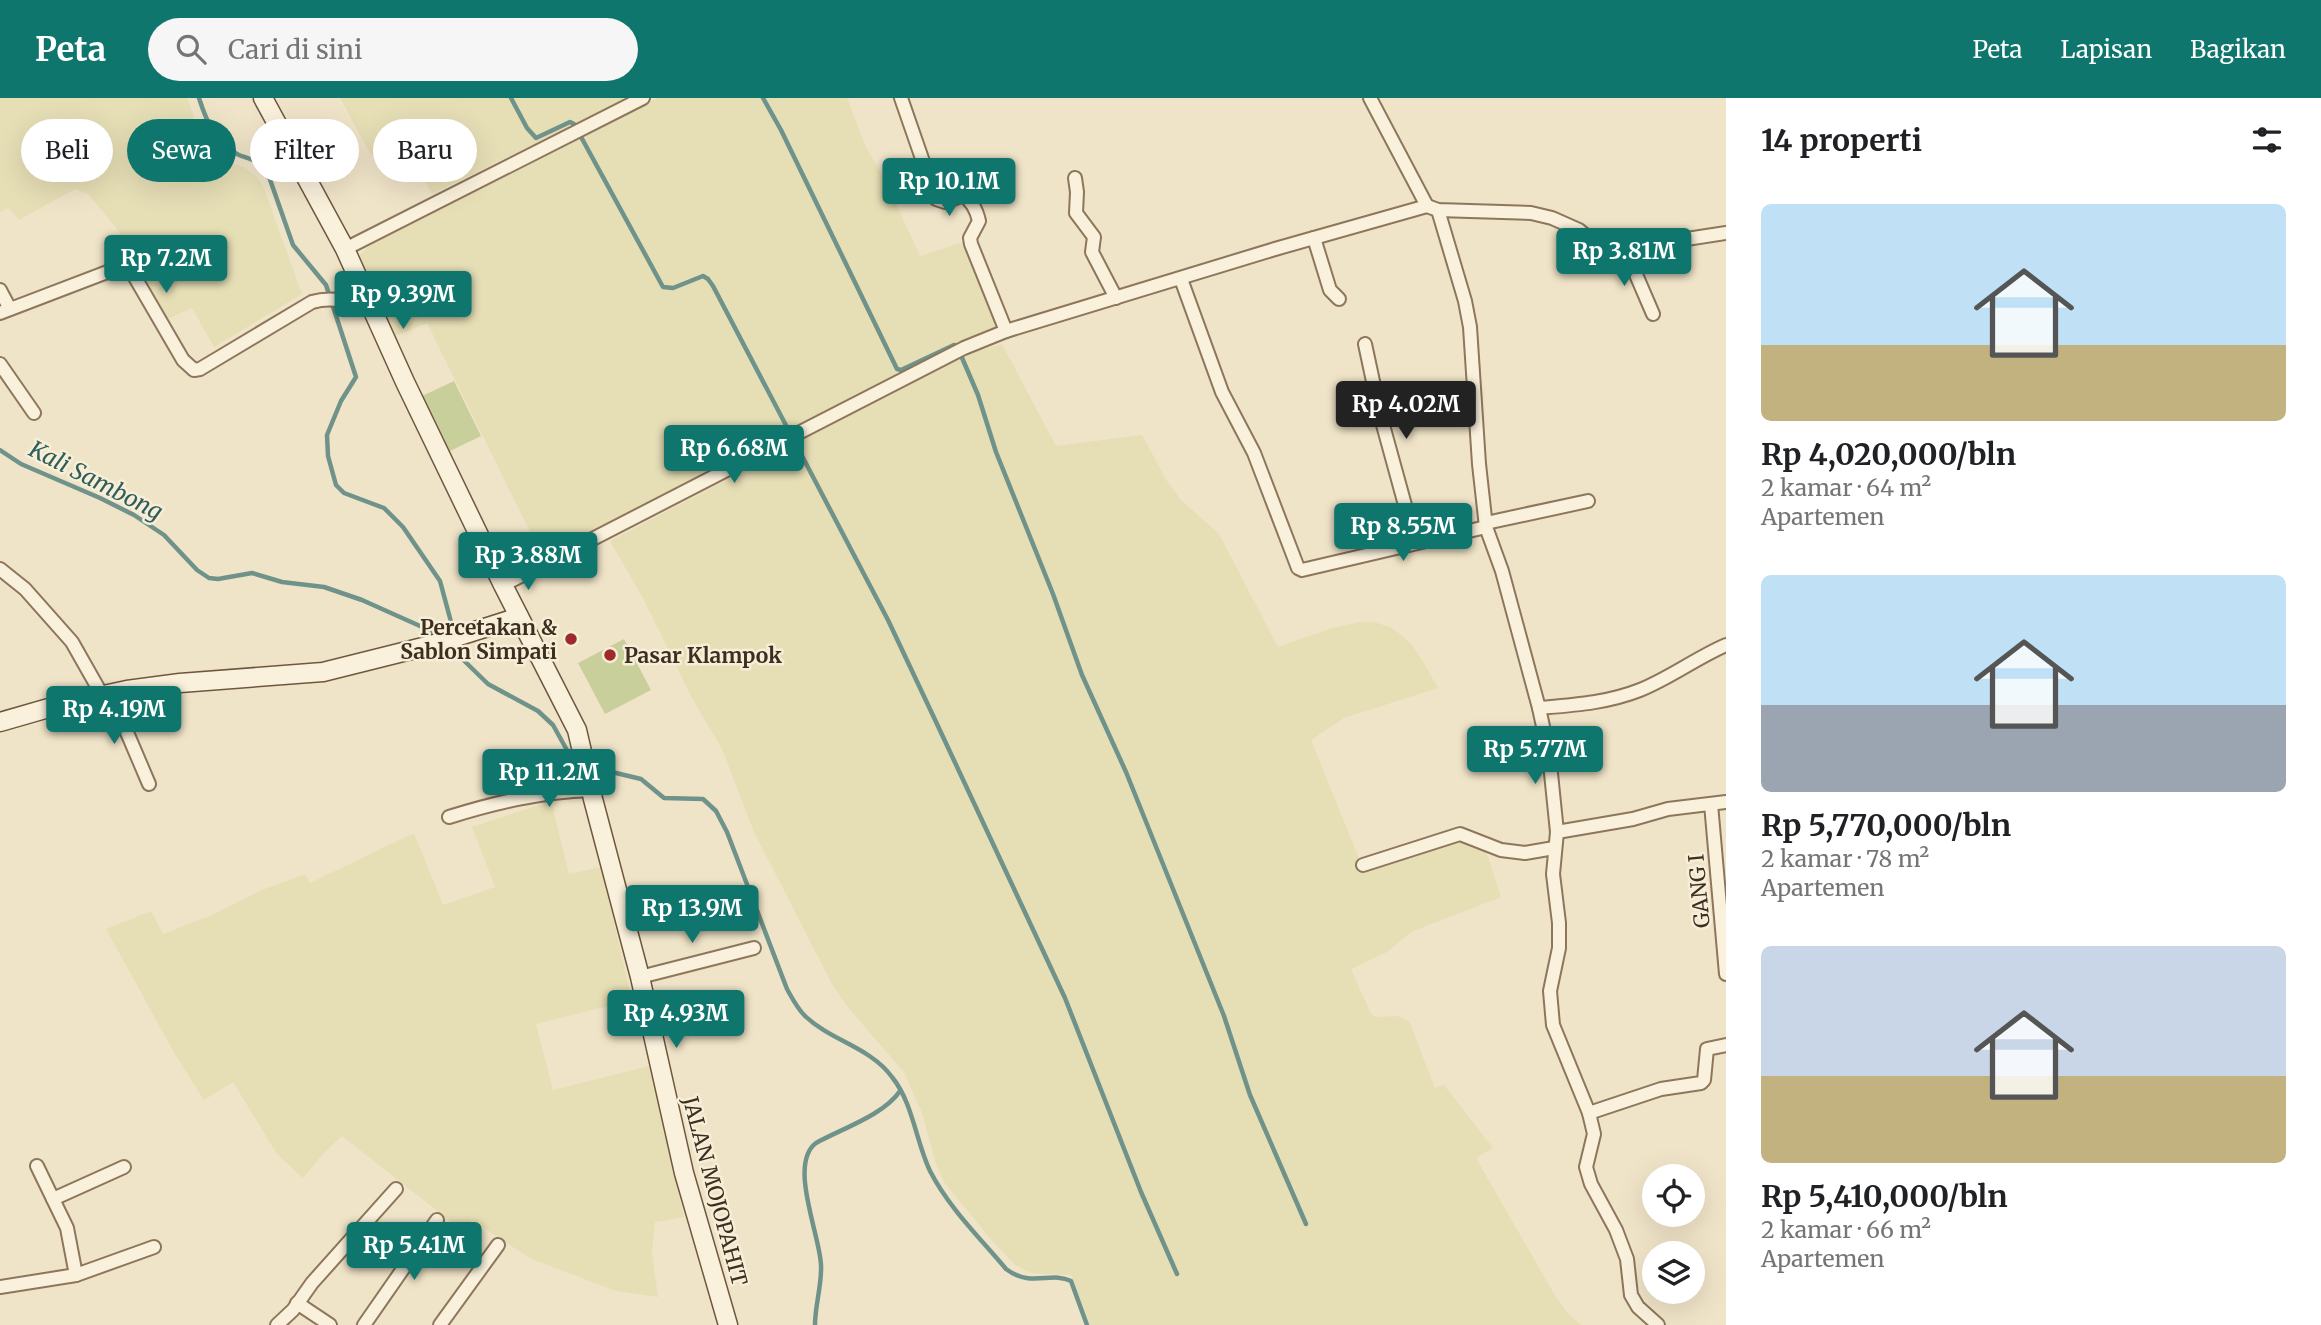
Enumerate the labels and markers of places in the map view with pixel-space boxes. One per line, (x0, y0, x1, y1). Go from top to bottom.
pin: Rp 10.1M (877, 158, 1021, 218)
pin: Rp 3.81M (1552, 228, 1696, 288)
pin: Rp 7.2M (101, 236, 231, 295)
pin: Rp 9.39M (331, 272, 475, 331)
pin: Rp 4.02M (1334, 382, 1478, 441)
pin: Rp 6.68M (662, 426, 806, 485)
pin: Rp 8.55M (1331, 504, 1475, 563)
pin: Rp 3.88M (456, 532, 600, 592)
place label: Percetakan & Sablon Simpati (400, 614, 557, 665)
marker: Percetakan & Sablon Simpati (563, 631, 579, 647)
place label: Pasar Klampok (624, 642, 782, 669)
marker: Pasar Klampok (602, 647, 618, 663)
pin: Rp 4.19M (42, 686, 186, 746)
pin: Rp 5.77M (1463, 726, 1607, 786)
pin: Rp 11.2M (477, 750, 621, 809)
pin: Rp 13.9M (620, 886, 764, 945)
pin: Rp 4.93M (604, 990, 748, 1050)
pin: Rp 5.41M (342, 1222, 486, 1282)

